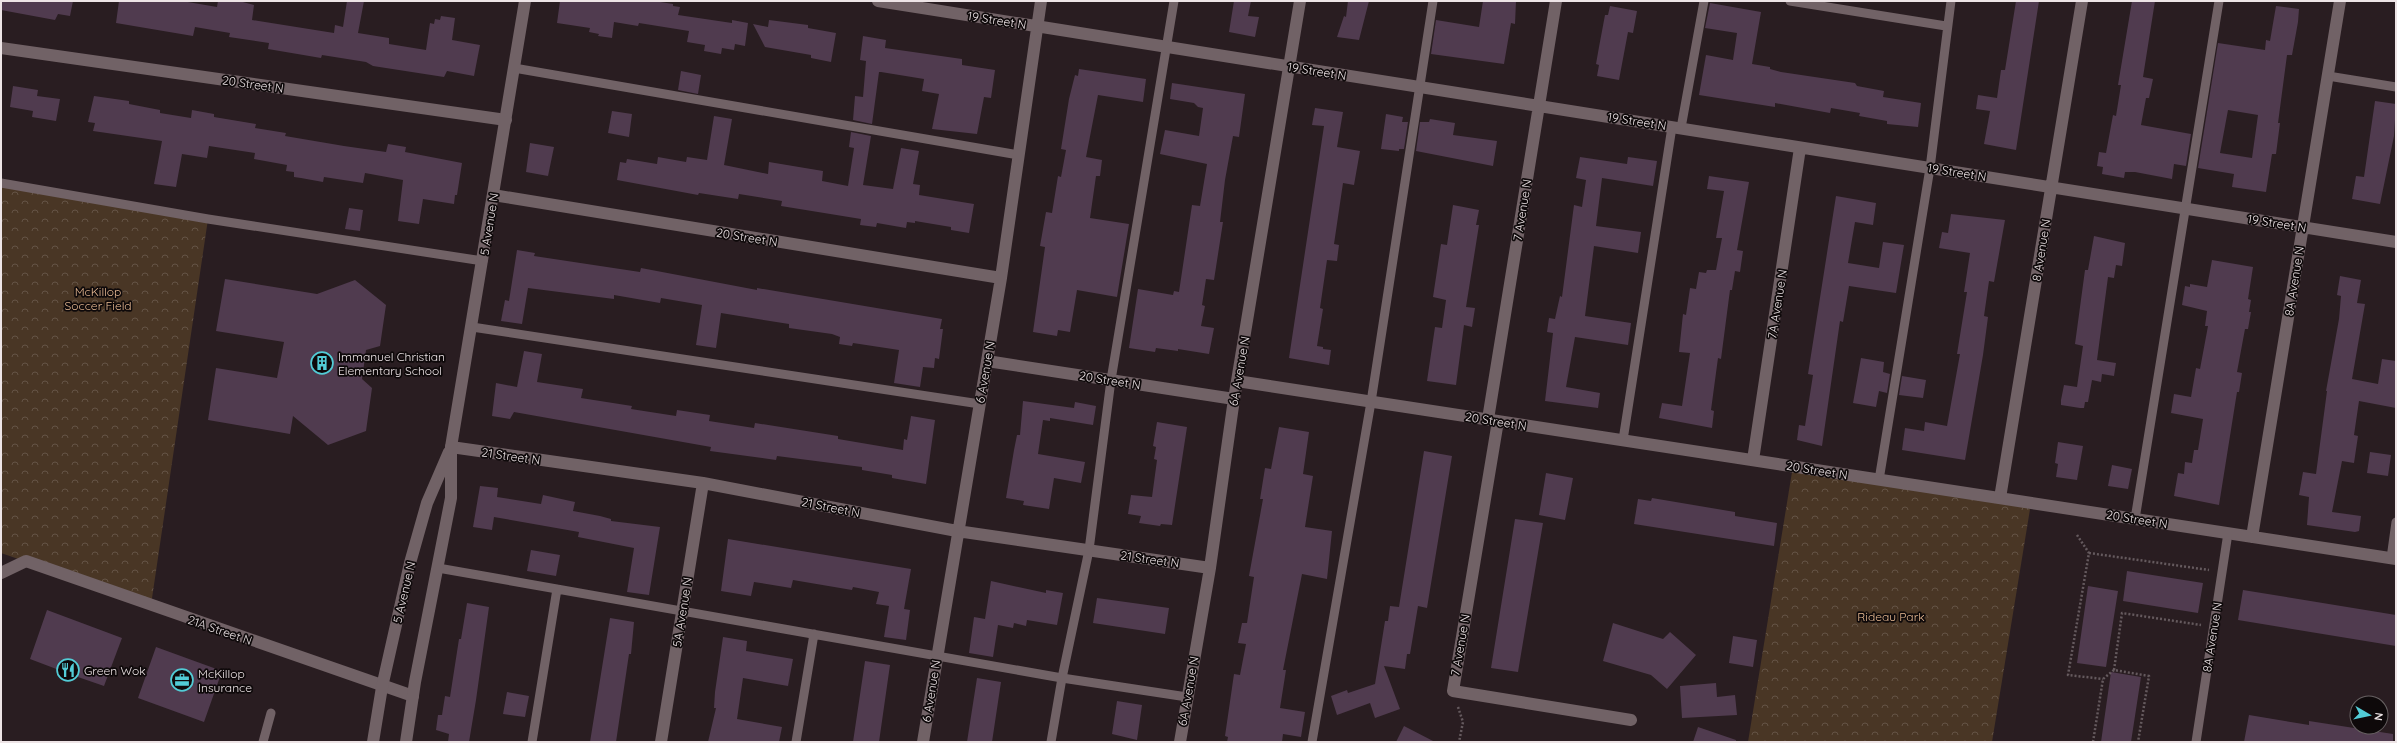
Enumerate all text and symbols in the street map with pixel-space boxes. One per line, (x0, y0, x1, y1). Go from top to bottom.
street label: 19 Street N (967, 8, 1027, 32)
street label: 19 Street N (1287, 59, 1347, 83)
street label: 20 Street N (221, 72, 285, 96)
street label: 19 Street N (1607, 109, 1667, 133)
street label: 19 Street N (1927, 160, 1987, 184)
street label: 7 Avenue N (1510, 178, 1534, 242)
street label: 5 Avenue N (477, 192, 501, 256)
street label: 19 Street N (2247, 211, 2307, 235)
street label: 8 Avenue N (2029, 218, 2053, 282)
street label: 20 Street N (715, 225, 779, 249)
street label: 8A Avenue N (2281, 245, 2307, 317)
street label: 7A Avenue N (1764, 268, 1790, 340)
park label: McKillop Soccer Field (64, 284, 132, 313)
street label: 6A Avenue N (1225, 335, 1253, 407)
street label: 6 Avenue N (972, 340, 998, 404)
place label: Immanuel Christian Elementary School (338, 349, 445, 378)
building icon: Immanuel Christian Elementary School (309, 350, 335, 376)
street label: 20 Street N (1078, 368, 1142, 392)
street label: 20 Street N (1464, 409, 1528, 433)
street label: 21 Street N (481, 444, 541, 468)
street label: 20 Street N (1785, 458, 1849, 482)
street label: 21 Street N (801, 494, 861, 520)
street label: 20 Street N (2105, 507, 2169, 531)
street label: 21 Street N (1120, 547, 1180, 571)
street label: 5 Avenue N (390, 560, 418, 624)
street label: 5A Avenue N (669, 576, 695, 648)
street label: 8A Avenue N (2199, 601, 2225, 673)
park label: Rideau Park (1857, 609, 1925, 624)
street label: 21A Street N (186, 612, 254, 648)
street label: 7 Avenue N (1447, 613, 1473, 677)
street label: 6A Avenue N (1174, 655, 1202, 727)
restaurant icon: Green Wok (55, 657, 81, 683)
street label: 6 Avenue N (919, 659, 943, 723)
place label: Green Wok (84, 663, 146, 678)
place label: McKillop Insurance (198, 666, 252, 695)
office icon: McKillop Insurance (169, 667, 195, 693)
north arrow (2349, 695, 2389, 735)
text: N (2371, 711, 2386, 722)

